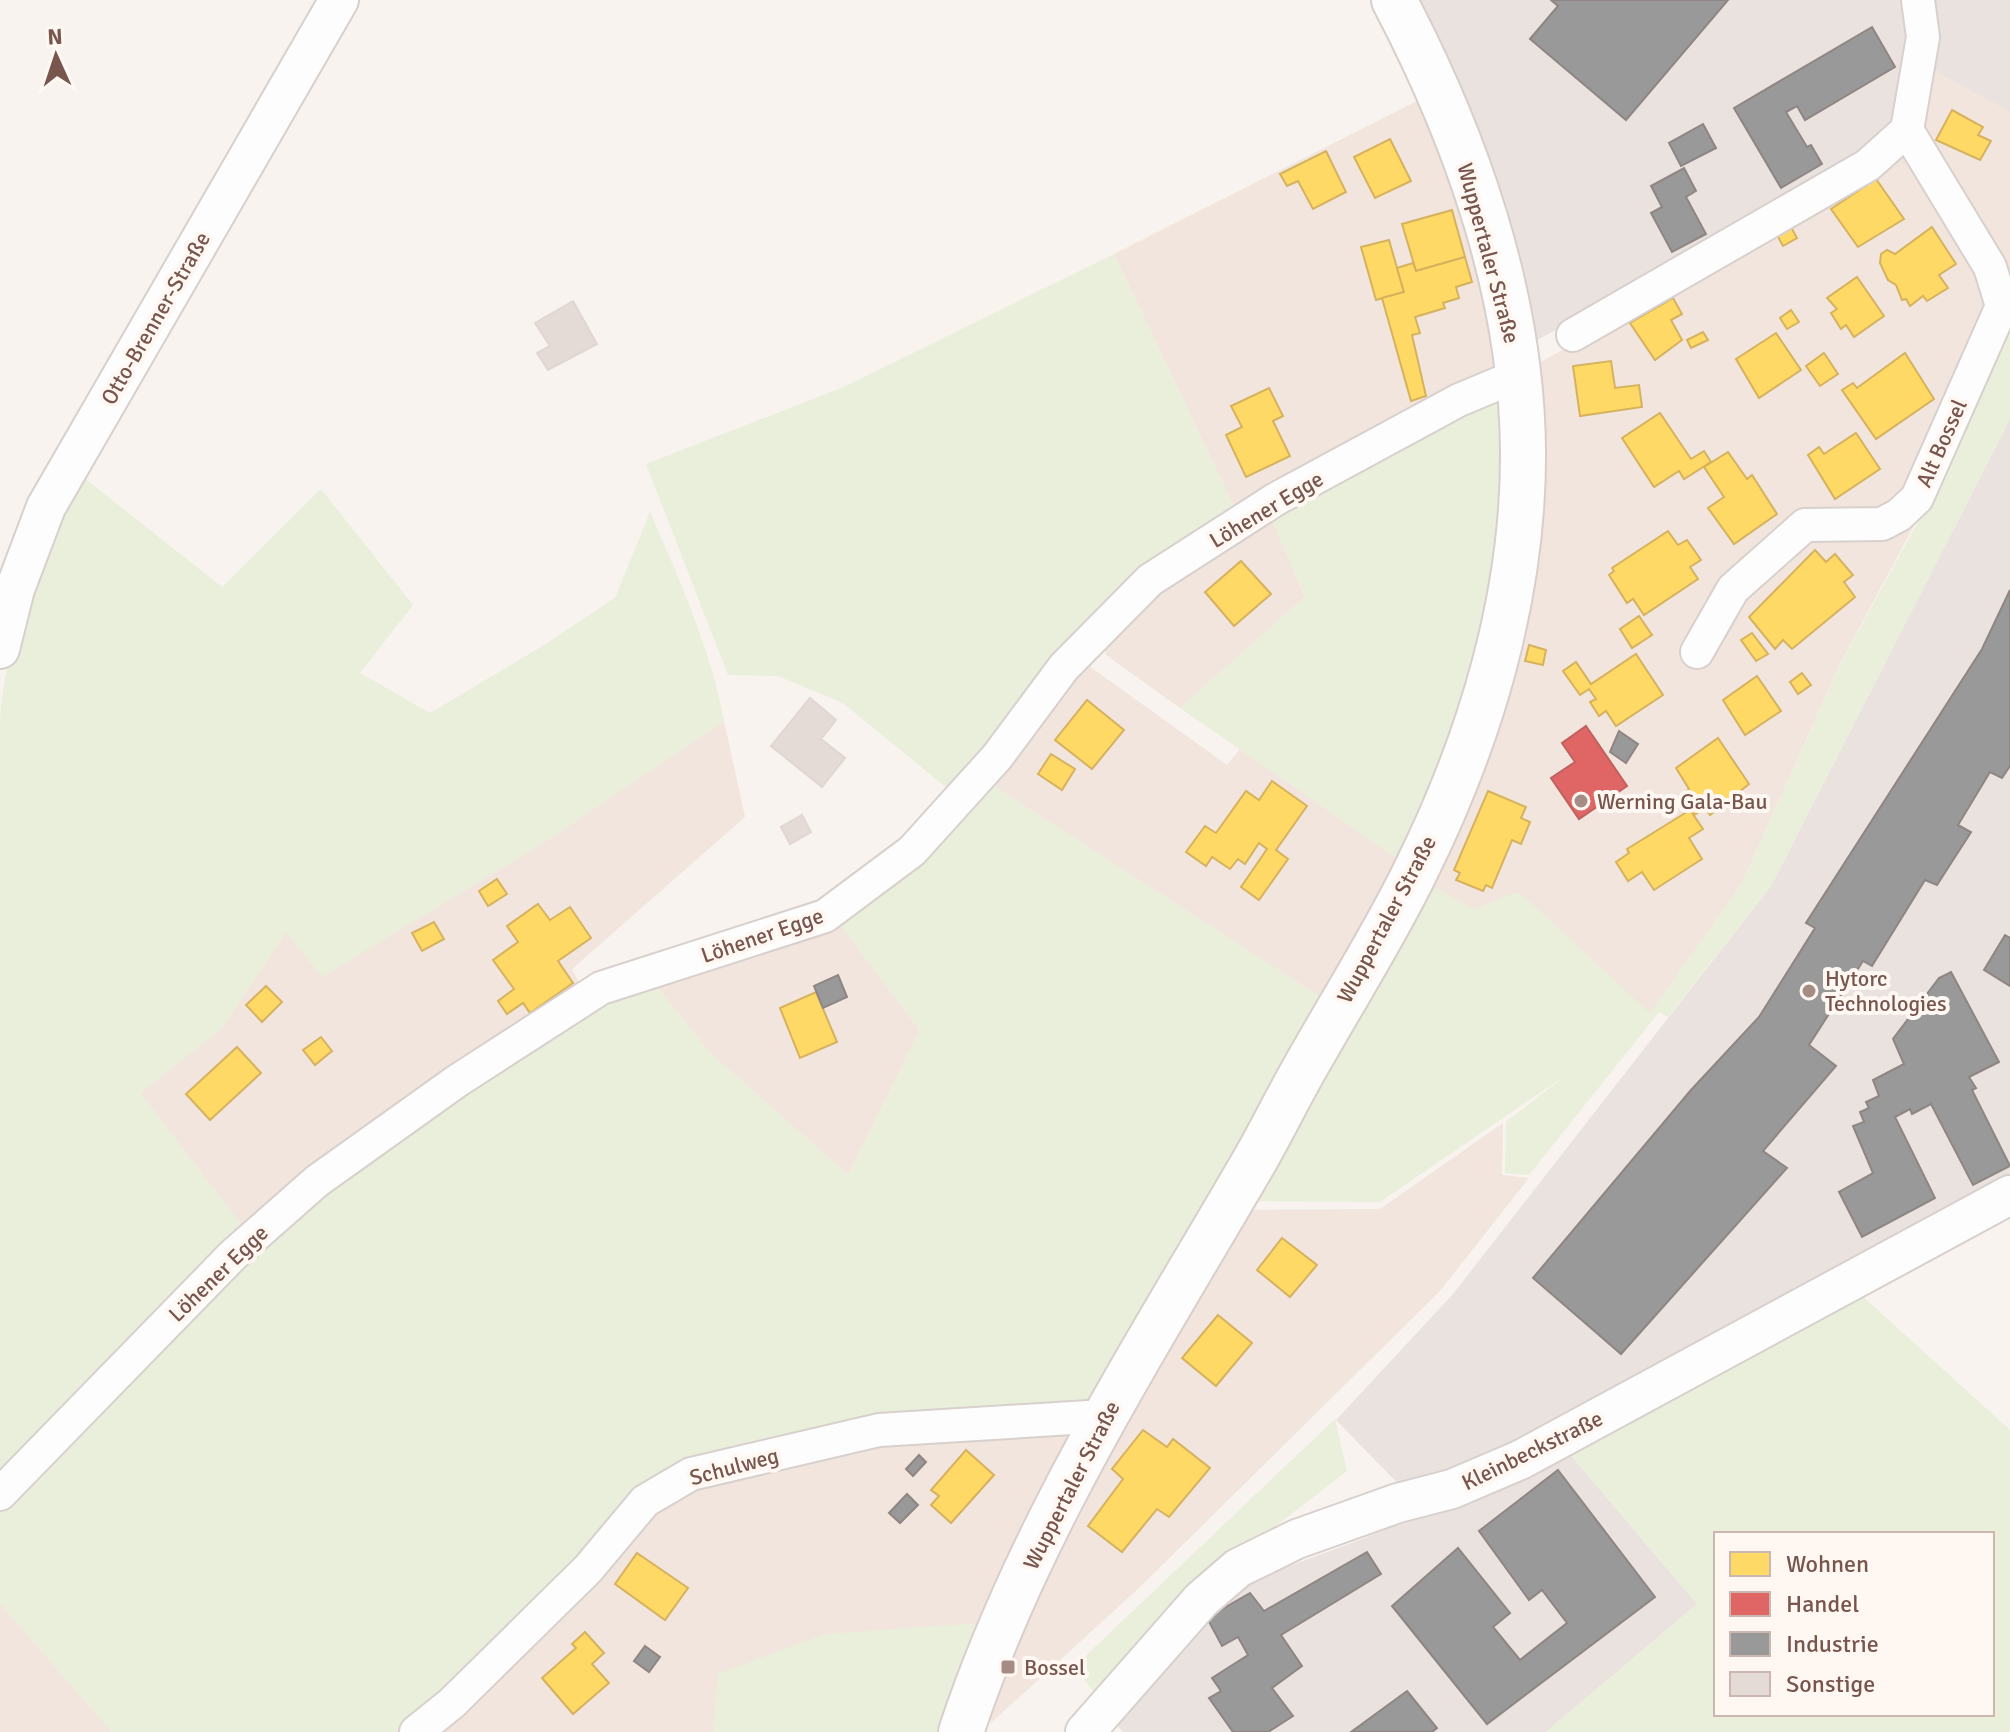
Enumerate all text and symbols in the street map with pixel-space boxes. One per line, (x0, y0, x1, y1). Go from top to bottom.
north arrow (16, 16, 96, 96)
text: N (47, 23, 63, 50)
street label: Wuppertaler Straße (1451, 160, 1526, 346)
street label: Otto-Brenner-Straße (95, 227, 216, 409)
street label: Alt Bossel (1910, 395, 1973, 491)
street label: Löhener Egge (1205, 465, 1328, 554)
place label: Werning Gala-Bau (1597, 788, 1768, 815)
marker: Werning Gala-Bau (1572, 792, 1590, 810)
street label: Wuppertaler Straße (1331, 831, 1442, 1008)
street label: Löhener Egge (697, 902, 827, 969)
place label: Hytorc Technologies (1825, 965, 1947, 1017)
marker: Hytorc Technologies (1800, 982, 1818, 1000)
street label: Löhener Egge (163, 1219, 274, 1327)
street label: Wuppertaler Straße (1017, 1396, 1126, 1574)
street label: Kleinbeckstraße (1457, 1405, 1607, 1496)
street label: Schulweg (687, 1442, 782, 1491)
legend (1714, 1532, 1994, 1716)
text: Wohnen (1786, 1549, 1869, 1579)
text: Handel (1786, 1589, 1859, 1619)
text: Industrie (1786, 1629, 1879, 1659)
place label: Bossel (1024, 1654, 1085, 1681)
marker: Bossel (999, 1658, 1017, 1676)
text: Sonstige (1786, 1669, 1875, 1699)

